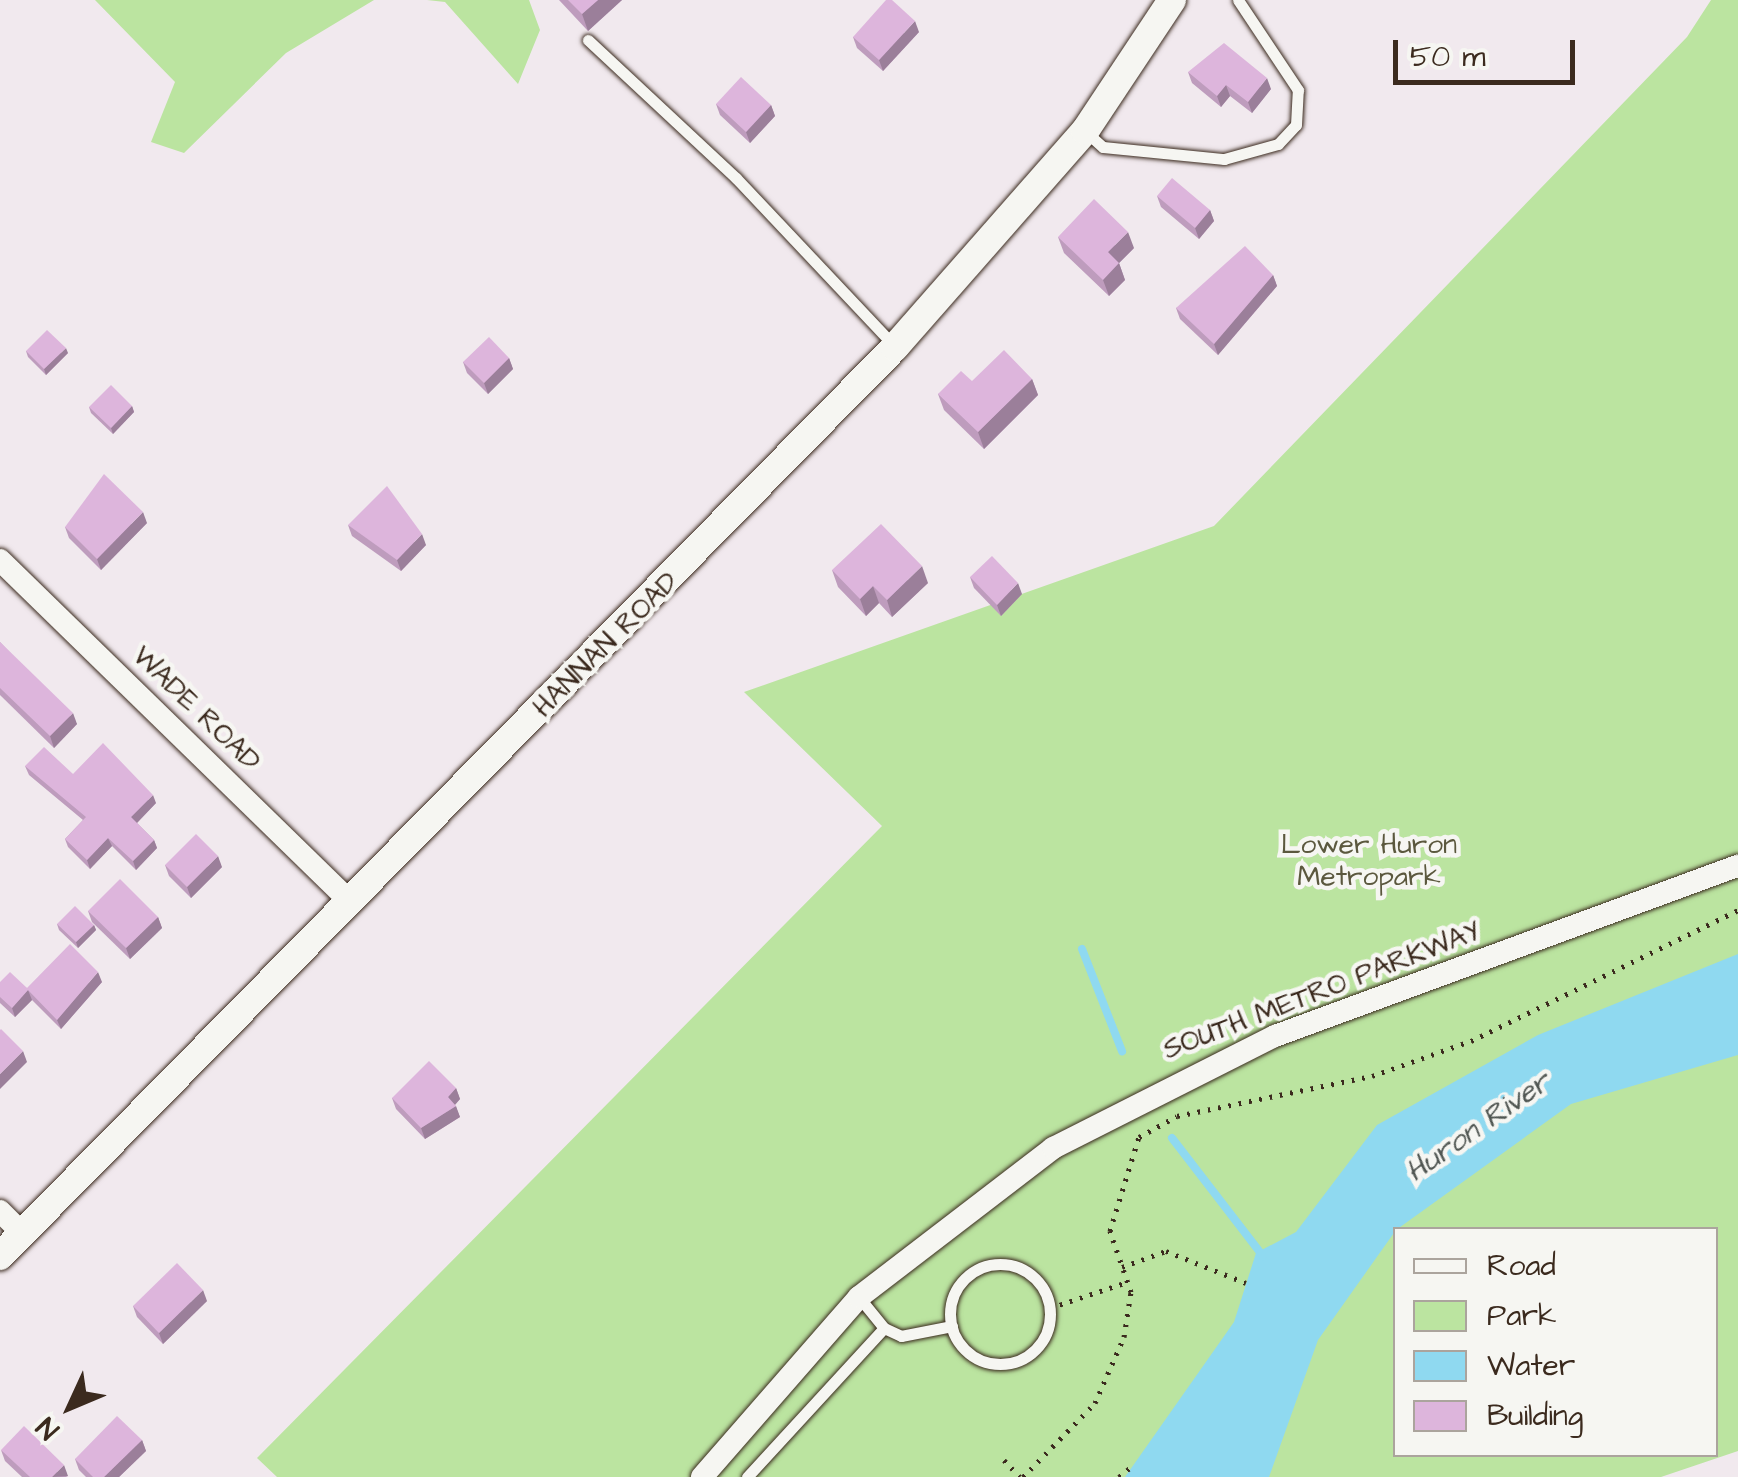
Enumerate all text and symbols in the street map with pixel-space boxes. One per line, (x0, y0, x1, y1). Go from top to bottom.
scale bar (1398, 20, 1580, 82)
text: 50 m (1410, 36, 1486, 78)
street label: HANNAN ROAD (526, 565, 686, 725)
street label: WADE ROAD (125, 640, 267, 778)
park label: Lower Huron Metropark (1281, 828, 1457, 894)
street label: SOUTH METRO PARKWAY (1159, 915, 1485, 1067)
water label: Huron River (1399, 1064, 1557, 1190)
legend (1393, 1227, 1718, 1457)
text: Road (1487, 1245, 1556, 1287)
text: Park (1487, 1295, 1556, 1337)
text: Water (1487, 1345, 1575, 1387)
north arrow (20, 1357, 120, 1457)
text: Building (1487, 1395, 1583, 1437)
text: N (28, 1408, 68, 1448)

